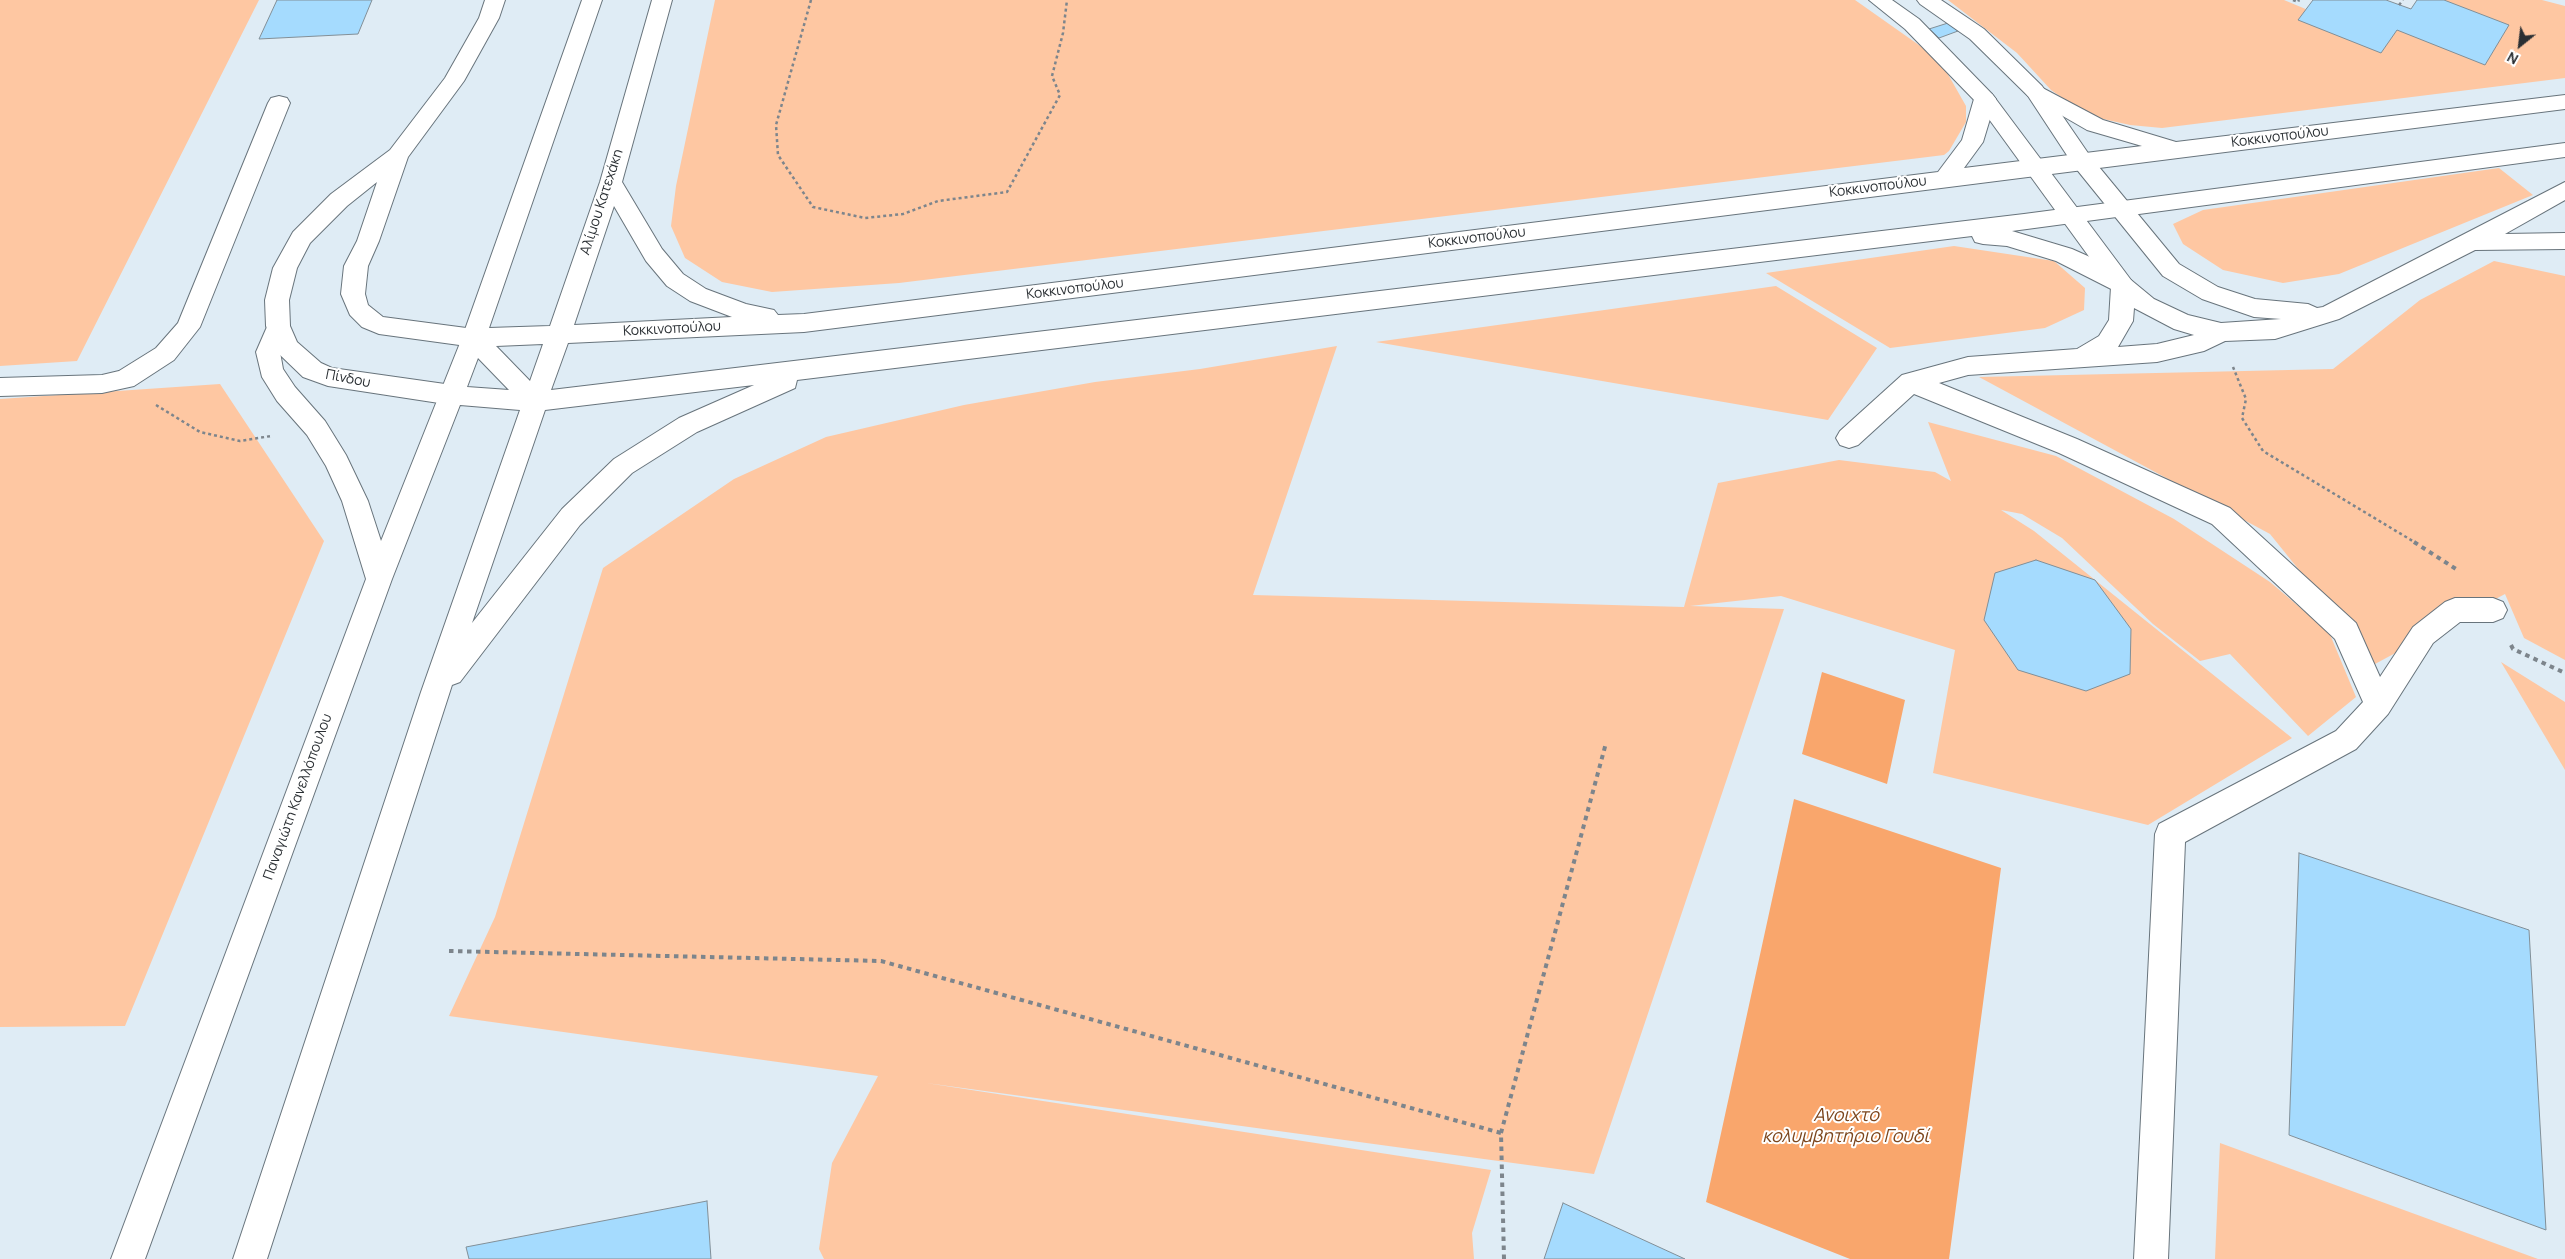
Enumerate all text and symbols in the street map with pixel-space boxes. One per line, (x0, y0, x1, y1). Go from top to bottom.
north arrow (2495, 20, 2545, 70)
text: N (2503, 48, 2521, 69)
street label: Κοκκινοπούλου (2230, 123, 2330, 151)
street label: Αλίμου Κατεχάκη (577, 147, 627, 257)
street label: Κοκκινοπούλου (1828, 173, 1928, 201)
street label: Κοκκινοπούλου (1427, 224, 1527, 252)
street label: Κοκκινοπούλου (1025, 275, 1125, 303)
street label: Κοκκινοπούλου (623, 318, 721, 340)
street label: Πίνδου (324, 366, 372, 392)
street label: Παναγιώτη Κανελλόπουλου (260, 712, 336, 882)
water label: Ανοιχτό κολυμβητήριο Γουδί (1762, 1105, 1930, 1148)

